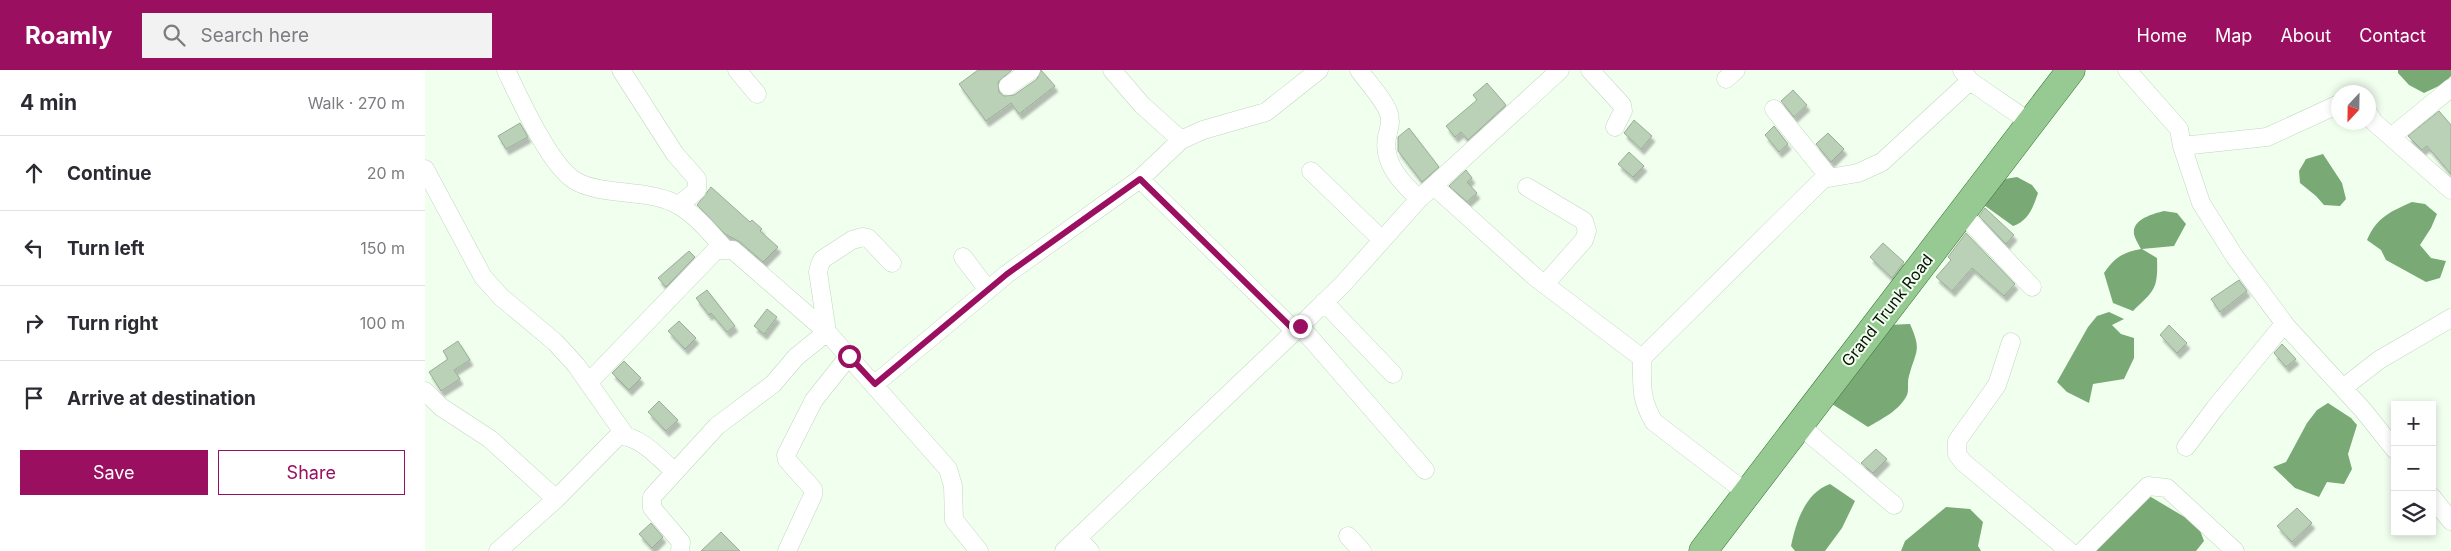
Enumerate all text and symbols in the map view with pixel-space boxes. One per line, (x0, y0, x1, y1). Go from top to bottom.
search box (142, 13, 492, 58)
text: Roamly (25, 21, 112, 50)
icon: search (160, 21, 188, 49)
text: Search here (200, 24, 309, 47)
text: Home (2137, 25, 2187, 46)
text: Map (2215, 25, 2252, 46)
text: About (2280, 25, 2331, 46)
text: Contact (2359, 25, 2426, 46)
north arrow (2331, 85, 2376, 130)
text: 4 min (20, 90, 77, 115)
text: Walk · 270 m (308, 93, 405, 113)
icon: ahead (20, 159, 48, 187)
text: Continue (67, 162, 152, 185)
text: 20 m (367, 163, 405, 183)
icon: left (20, 234, 48, 262)
text: Turn left (67, 237, 145, 260)
text: 150 m (360, 238, 405, 258)
street label: Grand Trunk Road (1837, 250, 1937, 370)
icon: right (20, 309, 48, 337)
text: Turn right (67, 312, 158, 335)
text: 100 m (360, 313, 405, 333)
route end (1289, 315, 1312, 338)
route start (838, 345, 861, 368)
icon: arrive (20, 384, 48, 412)
text: Arrive at destination (67, 387, 256, 410)
map controls (2391, 401, 2436, 536)
button: + (2391, 401, 2436, 446)
button: − (2391, 446, 2436, 491)
button: Save (20, 450, 208, 495)
button: Share (218, 450, 405, 495)
button: layers (2391, 491, 2436, 536)

